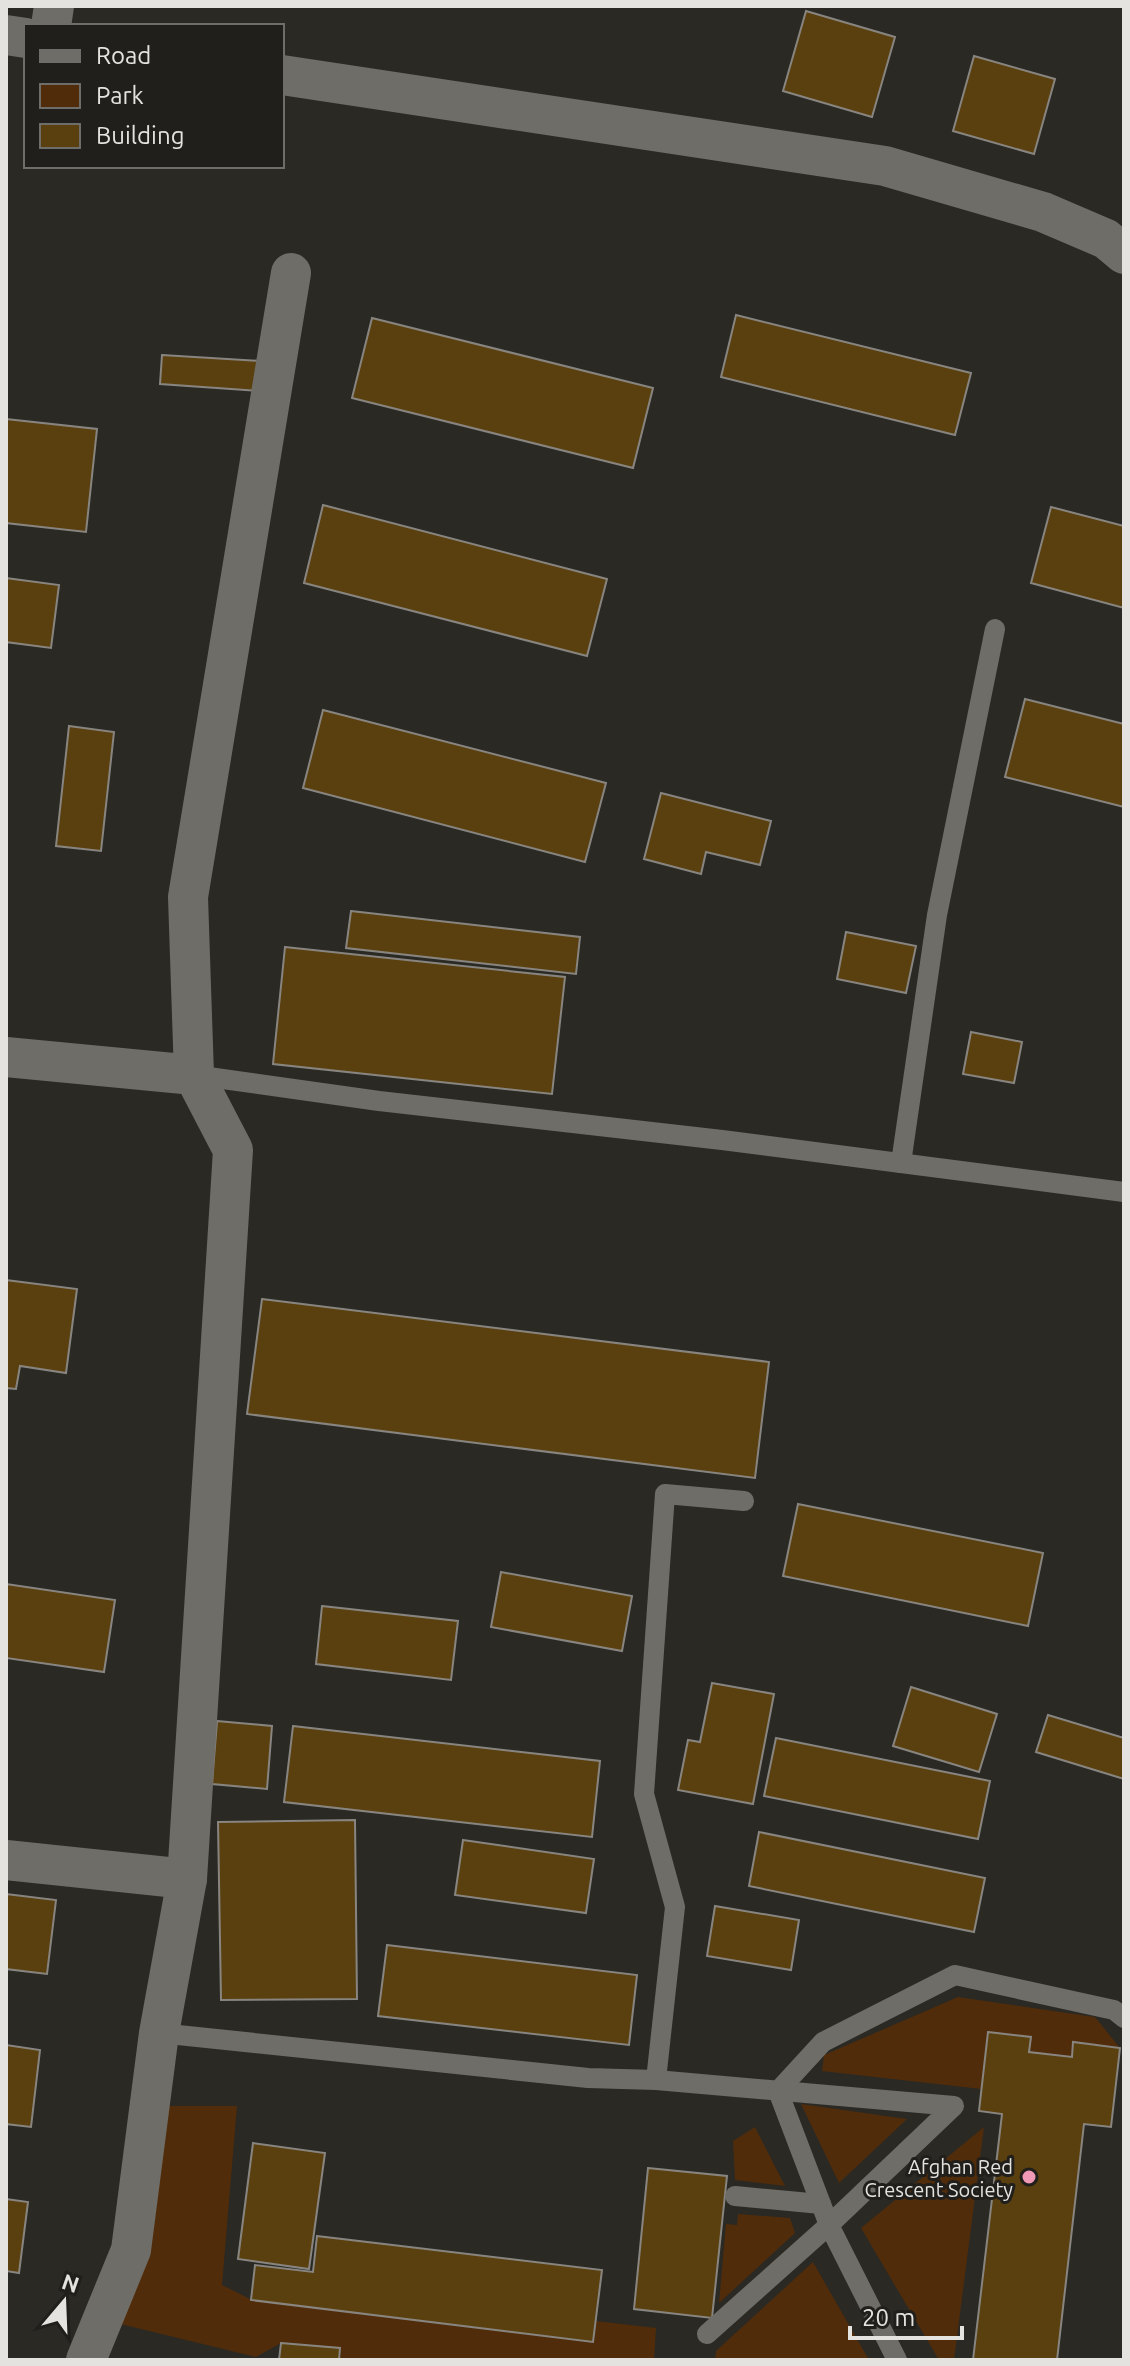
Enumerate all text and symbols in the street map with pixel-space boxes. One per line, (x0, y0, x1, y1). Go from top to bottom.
legend (24, 24, 284, 168)
text: Road (96, 42, 151, 69)
text: Park (96, 82, 144, 109)
text: Building (96, 122, 184, 149)
place label: Afghan Red Crescent Society (864, 2155, 1013, 2201)
marker: Afghan Red Crescent Society (1020, 2168, 1038, 2186)
north arrow (24, 2262, 104, 2342)
text: N (59, 2268, 83, 2297)
scale bar (850, 2290, 962, 2340)
text: 20 m (862, 2304, 915, 2331)

